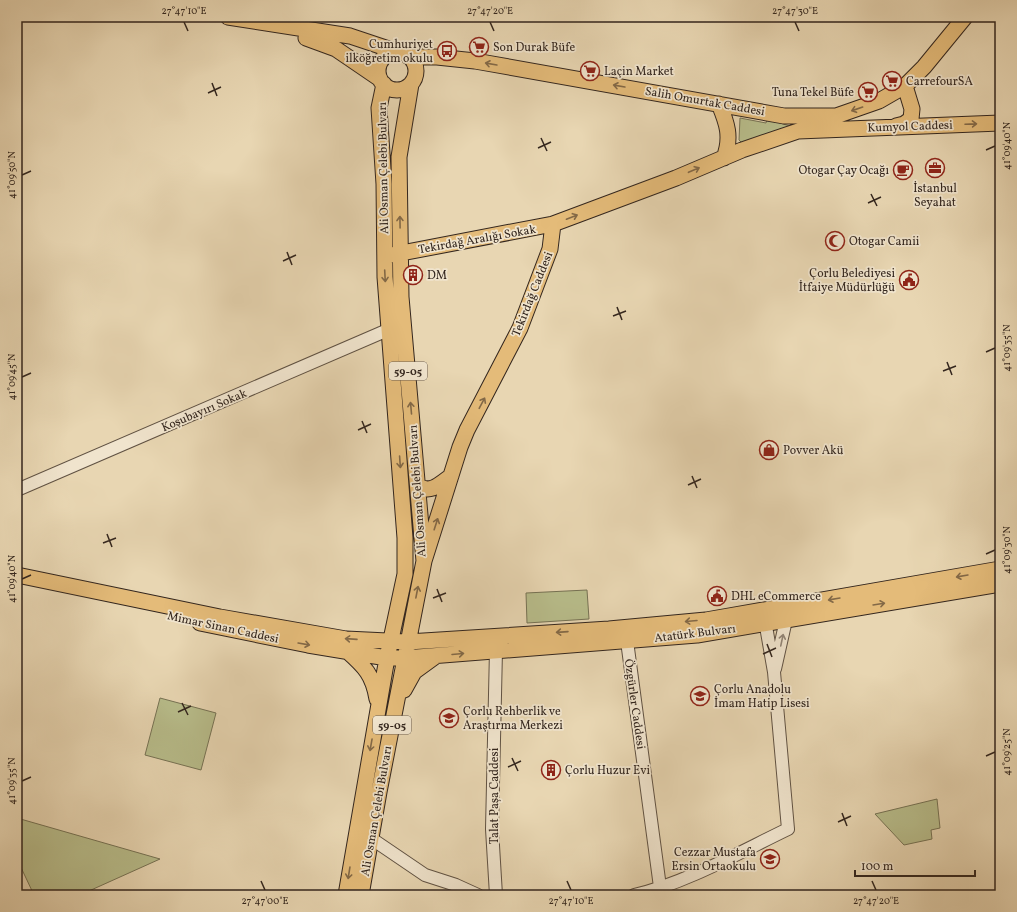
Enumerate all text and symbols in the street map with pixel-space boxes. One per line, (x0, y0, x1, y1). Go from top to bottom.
text: 27°47'10"E (162, 4, 206, 18)
text: 27°47'20"E (467, 4, 513, 18)
text: 27°47'30"E (772, 4, 818, 18)
supermarket icon: Son Durak Büfe (468, 36, 490, 58)
place label: Cumhuriyet ilköğretim okulu (345, 37, 433, 67)
bus stop icon: Cumhuriyet ilköğretim okulu (436, 40, 458, 62)
place label: Son Durak Büfe (493, 40, 575, 56)
one-way arrow (485, 60, 498, 68)
supermarket icon: Laçin Market (579, 60, 601, 82)
place label: Laçin Market (604, 64, 674, 80)
supermarket icon: CarrefourSA (881, 70, 903, 92)
place label: CarrefourSA (906, 74, 973, 90)
supermarket icon: Tuna Tekel Büfe (857, 81, 879, 103)
one-way arrow (613, 82, 626, 90)
street label: Salih Omurtak Caddesi (644, 84, 766, 120)
place label: Tuna Tekel Büfe (772, 85, 854, 101)
street label: Ali Osman Çelebi Bulvarı (375, 101, 393, 234)
one-way arrow (851, 106, 864, 113)
street label: Kumyol Caddesi (867, 117, 953, 136)
one-way arrow (964, 120, 977, 128)
text: 41°09'40"N (1000, 121, 1014, 170)
text: 41°09'50"N (5, 151, 19, 199)
office icon: İstanbul Seyahat (924, 157, 946, 179)
cafe icon: Otogar Çay Ocağı (892, 159, 914, 181)
place label: Otogar Çay Ocağı (798, 163, 889, 179)
one-way arrow (687, 166, 699, 174)
place label: İstanbul Seyahat (913, 181, 957, 211)
one-way arrow (566, 212, 578, 220)
one-way arrow (396, 216, 404, 229)
street label: Tekirdağ Aralığı Sokak (417, 222, 538, 258)
mosque icon: Otogar Camii (824, 230, 846, 252)
place label: Otogar Camii (849, 234, 920, 250)
street label: Tekirdağ Caddesi (509, 249, 557, 339)
building icon: DM (402, 264, 424, 286)
place label: Çorlu Belediyesi İtfaiye Müdürlüğü (799, 266, 895, 296)
place label: DM (427, 268, 447, 284)
one-way arrow (382, 269, 389, 282)
public building icon: Çorlu Belediyesi İtfaiye Müdürlüğü (898, 269, 920, 291)
text: 41°09'35"N (1000, 324, 1014, 372)
text: 41°09'45"N (5, 353, 19, 401)
road number: 59-05 (389, 362, 427, 380)
street label: Koşubayırı Sokak (159, 386, 250, 436)
one-way arrow (479, 397, 486, 409)
one-way arrow (407, 402, 414, 415)
street label: Ali Osman Çelebi Bulvarı (405, 424, 431, 557)
shop icon: Povver Akü (758, 439, 780, 461)
place label: Povver Akü (783, 443, 844, 459)
one-way arrow (396, 455, 403, 468)
one-way arrow (433, 517, 440, 530)
text: 41°09'30"N (1000, 525, 1014, 574)
text: 41°09'40"N (5, 554, 19, 603)
one-way arrow (956, 572, 969, 580)
public building icon: DHL eCommerce (706, 585, 728, 607)
one-way arrow (414, 586, 422, 599)
place label: DHL eCommerce (731, 589, 821, 605)
one-way arrow (828, 595, 841, 603)
one-way arrow (872, 600, 885, 608)
street label: Mimar Sinan Caddesi (166, 608, 280, 648)
one-way arrow (685, 618, 698, 625)
street label: Atatürk Bulvarı (653, 621, 737, 647)
one-way arrow (556, 629, 569, 636)
one-way arrow (779, 634, 787, 647)
one-way arrow (345, 636, 358, 643)
one-way arrow (297, 640, 310, 648)
one-way arrow (451, 650, 464, 657)
street label: Özgürler Caddesi (620, 658, 649, 751)
place label: Çorlu Anadolu İmam Hatip Lisesi (714, 682, 810, 712)
school or university icon: Çorlu Anadolu İmam Hatip Lisesi (689, 685, 711, 707)
place label: Çorlu Rehberlik ve Araştırma Merkezi (463, 704, 563, 734)
school or university icon: Çorlu Rehberlik ve Araştırma Merkezi (438, 707, 460, 729)
road number: 59-05 (373, 716, 411, 734)
text: 41°09'25"N (1000, 728, 1014, 776)
one-way arrow (367, 738, 375, 751)
street label: Ali Osman Çelebi Bulvarı (358, 744, 396, 878)
street label: Talat Paşa Caddesi (487, 747, 503, 844)
text: 41°09'35"N (5, 757, 19, 805)
building icon: Çorlu Huzur Evi (540, 759, 562, 781)
place label: Çorlu Huzur Evi (565, 763, 651, 779)
place label: Cezzar Mustafa Ersin Ortaokulu (672, 845, 756, 875)
school or university icon: Cezzar Mustafa Ersin Ortaokulu (759, 848, 781, 870)
scale bar (855, 852, 975, 878)
text: 100 m (861, 859, 894, 875)
one-way arrow (345, 866, 353, 879)
text: 27°47'00"E (242, 894, 288, 908)
text: 27°47'10"E (549, 894, 593, 908)
text: 27°47'20"E (853, 894, 899, 908)

